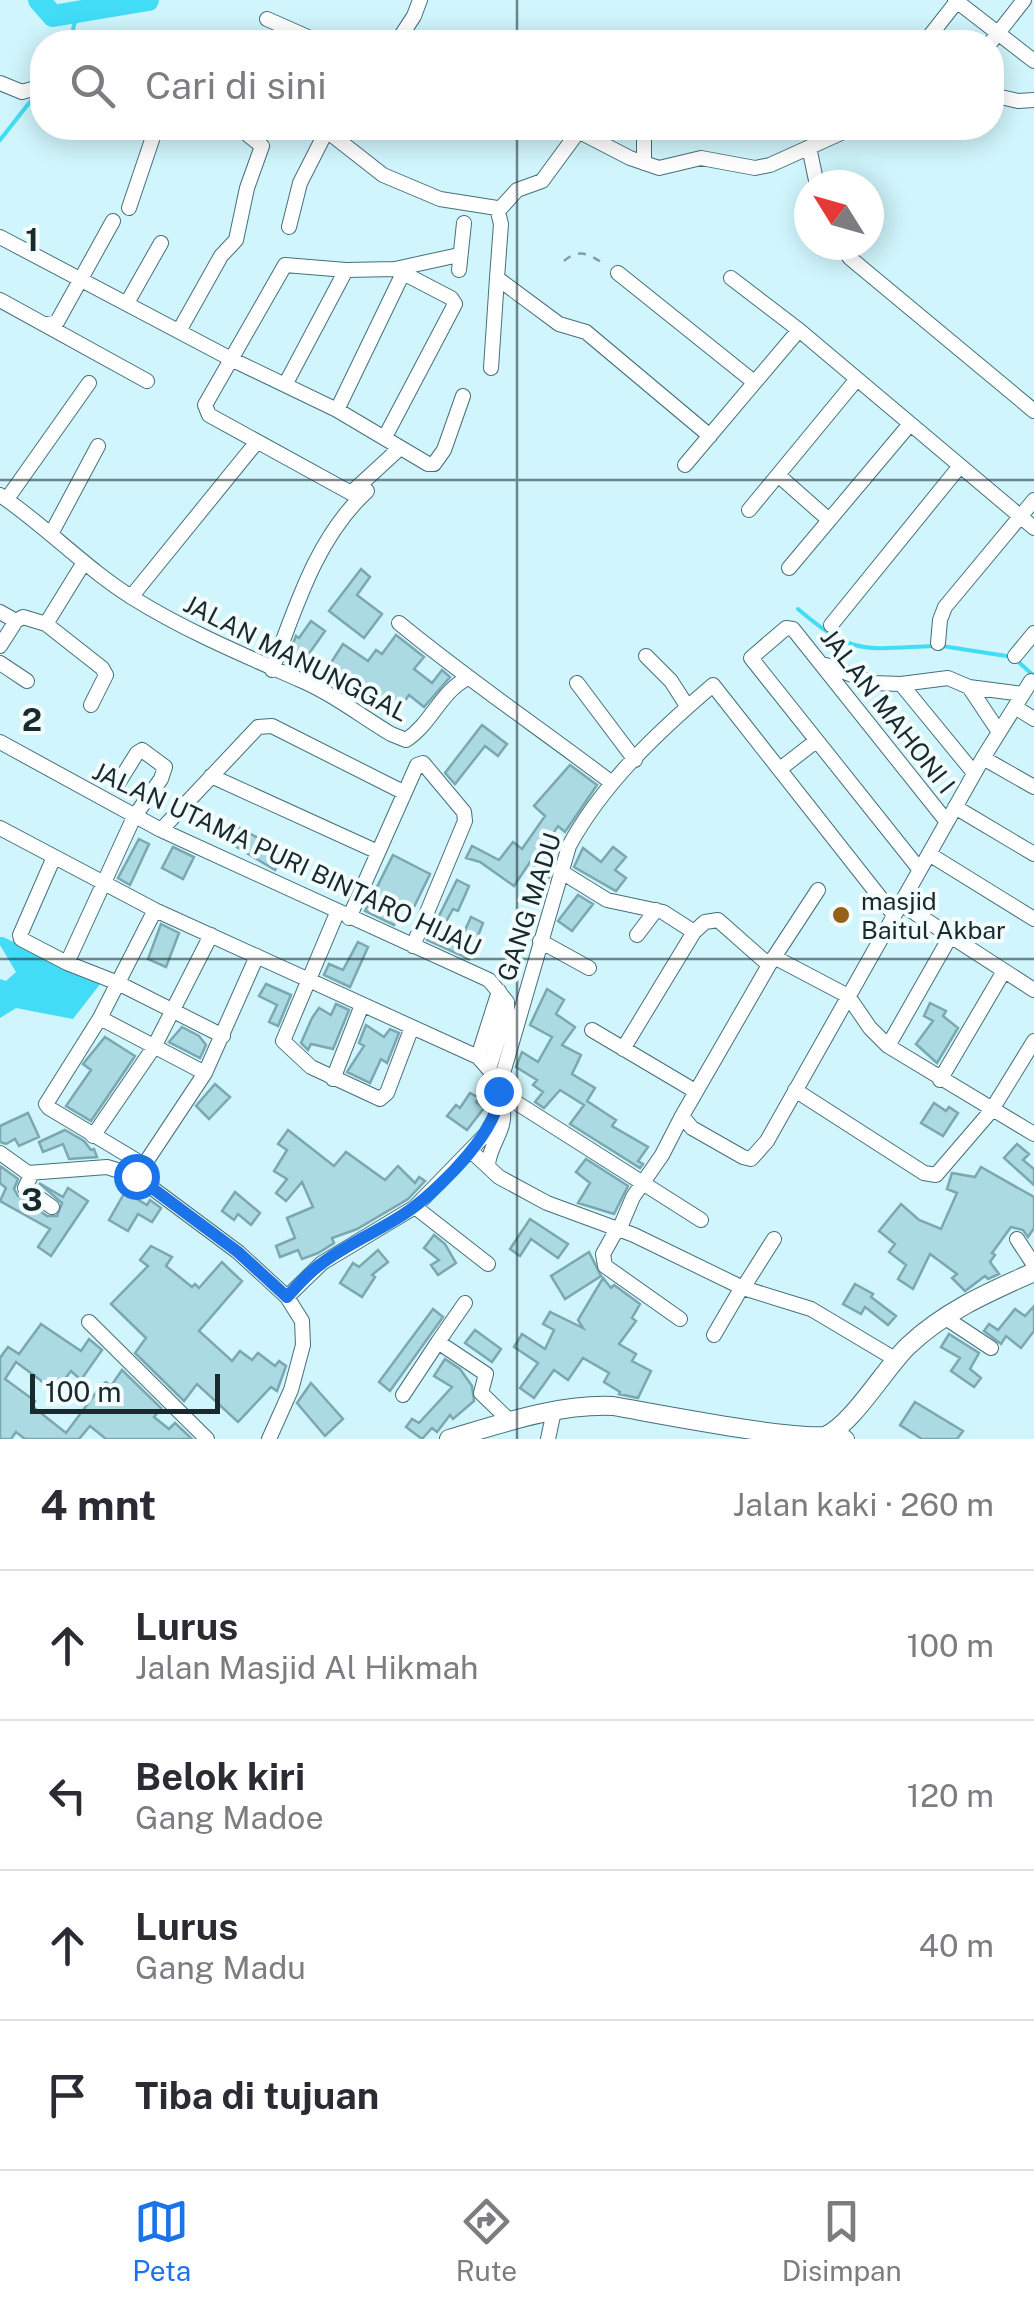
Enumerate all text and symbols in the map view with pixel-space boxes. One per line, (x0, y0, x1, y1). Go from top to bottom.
search box (30, 30, 1004, 140)
icon: search (65, 58, 120, 113)
text: Cari di sini (145, 63, 327, 108)
north arrow (794, 170, 884, 260)
text: 1 (25, 221, 39, 258)
street label: JALAN MANUNGGAL (179, 588, 413, 728)
street label: JALAN MAHONI I (814, 623, 962, 799)
text: 2 (22, 701, 42, 738)
street label: JALAN UTAMA PURI BINTARO HIJAU (88, 756, 486, 962)
street label: GANG MADU (491, 829, 567, 985)
place label: masjid Baitul Akbar (861, 886, 1006, 945)
marker: masjid Baitul Akbar (830, 904, 852, 926)
route end (476, 1069, 522, 1115)
route start (114, 1154, 160, 1200)
text: 3 (21, 1181, 43, 1218)
scale bar (30, 1369, 220, 1414)
text: 100 m (45, 1375, 122, 1408)
text: 4 mnt (40, 1480, 156, 1529)
text: Jalan kaki · 260 m (733, 1486, 994, 1523)
text: Lurus (135, 1604, 238, 1649)
icon: ahead (40, 1618, 95, 1673)
text: 100 m (907, 1627, 994, 1664)
text: Jalan Masjid Al Hikmah (135, 1649, 479, 1686)
text: Belok kiri (135, 1754, 305, 1799)
icon: left (40, 1768, 95, 1823)
text: 120 m (907, 1777, 994, 1814)
text: Gang Madoe (135, 1799, 324, 1836)
text: Lurus (135, 1904, 238, 1949)
icon: ahead (40, 1918, 95, 1973)
text: 40 m (919, 1927, 994, 1964)
text: Gang Madu (135, 1949, 306, 1986)
icon: arrive (40, 2068, 95, 2123)
text: Tiba di tujuan (135, 2073, 379, 2118)
tab: Peta (132, 2194, 191, 2287)
tab: Rute (456, 2194, 517, 2287)
tab: Disimpan (782, 2194, 902, 2287)

